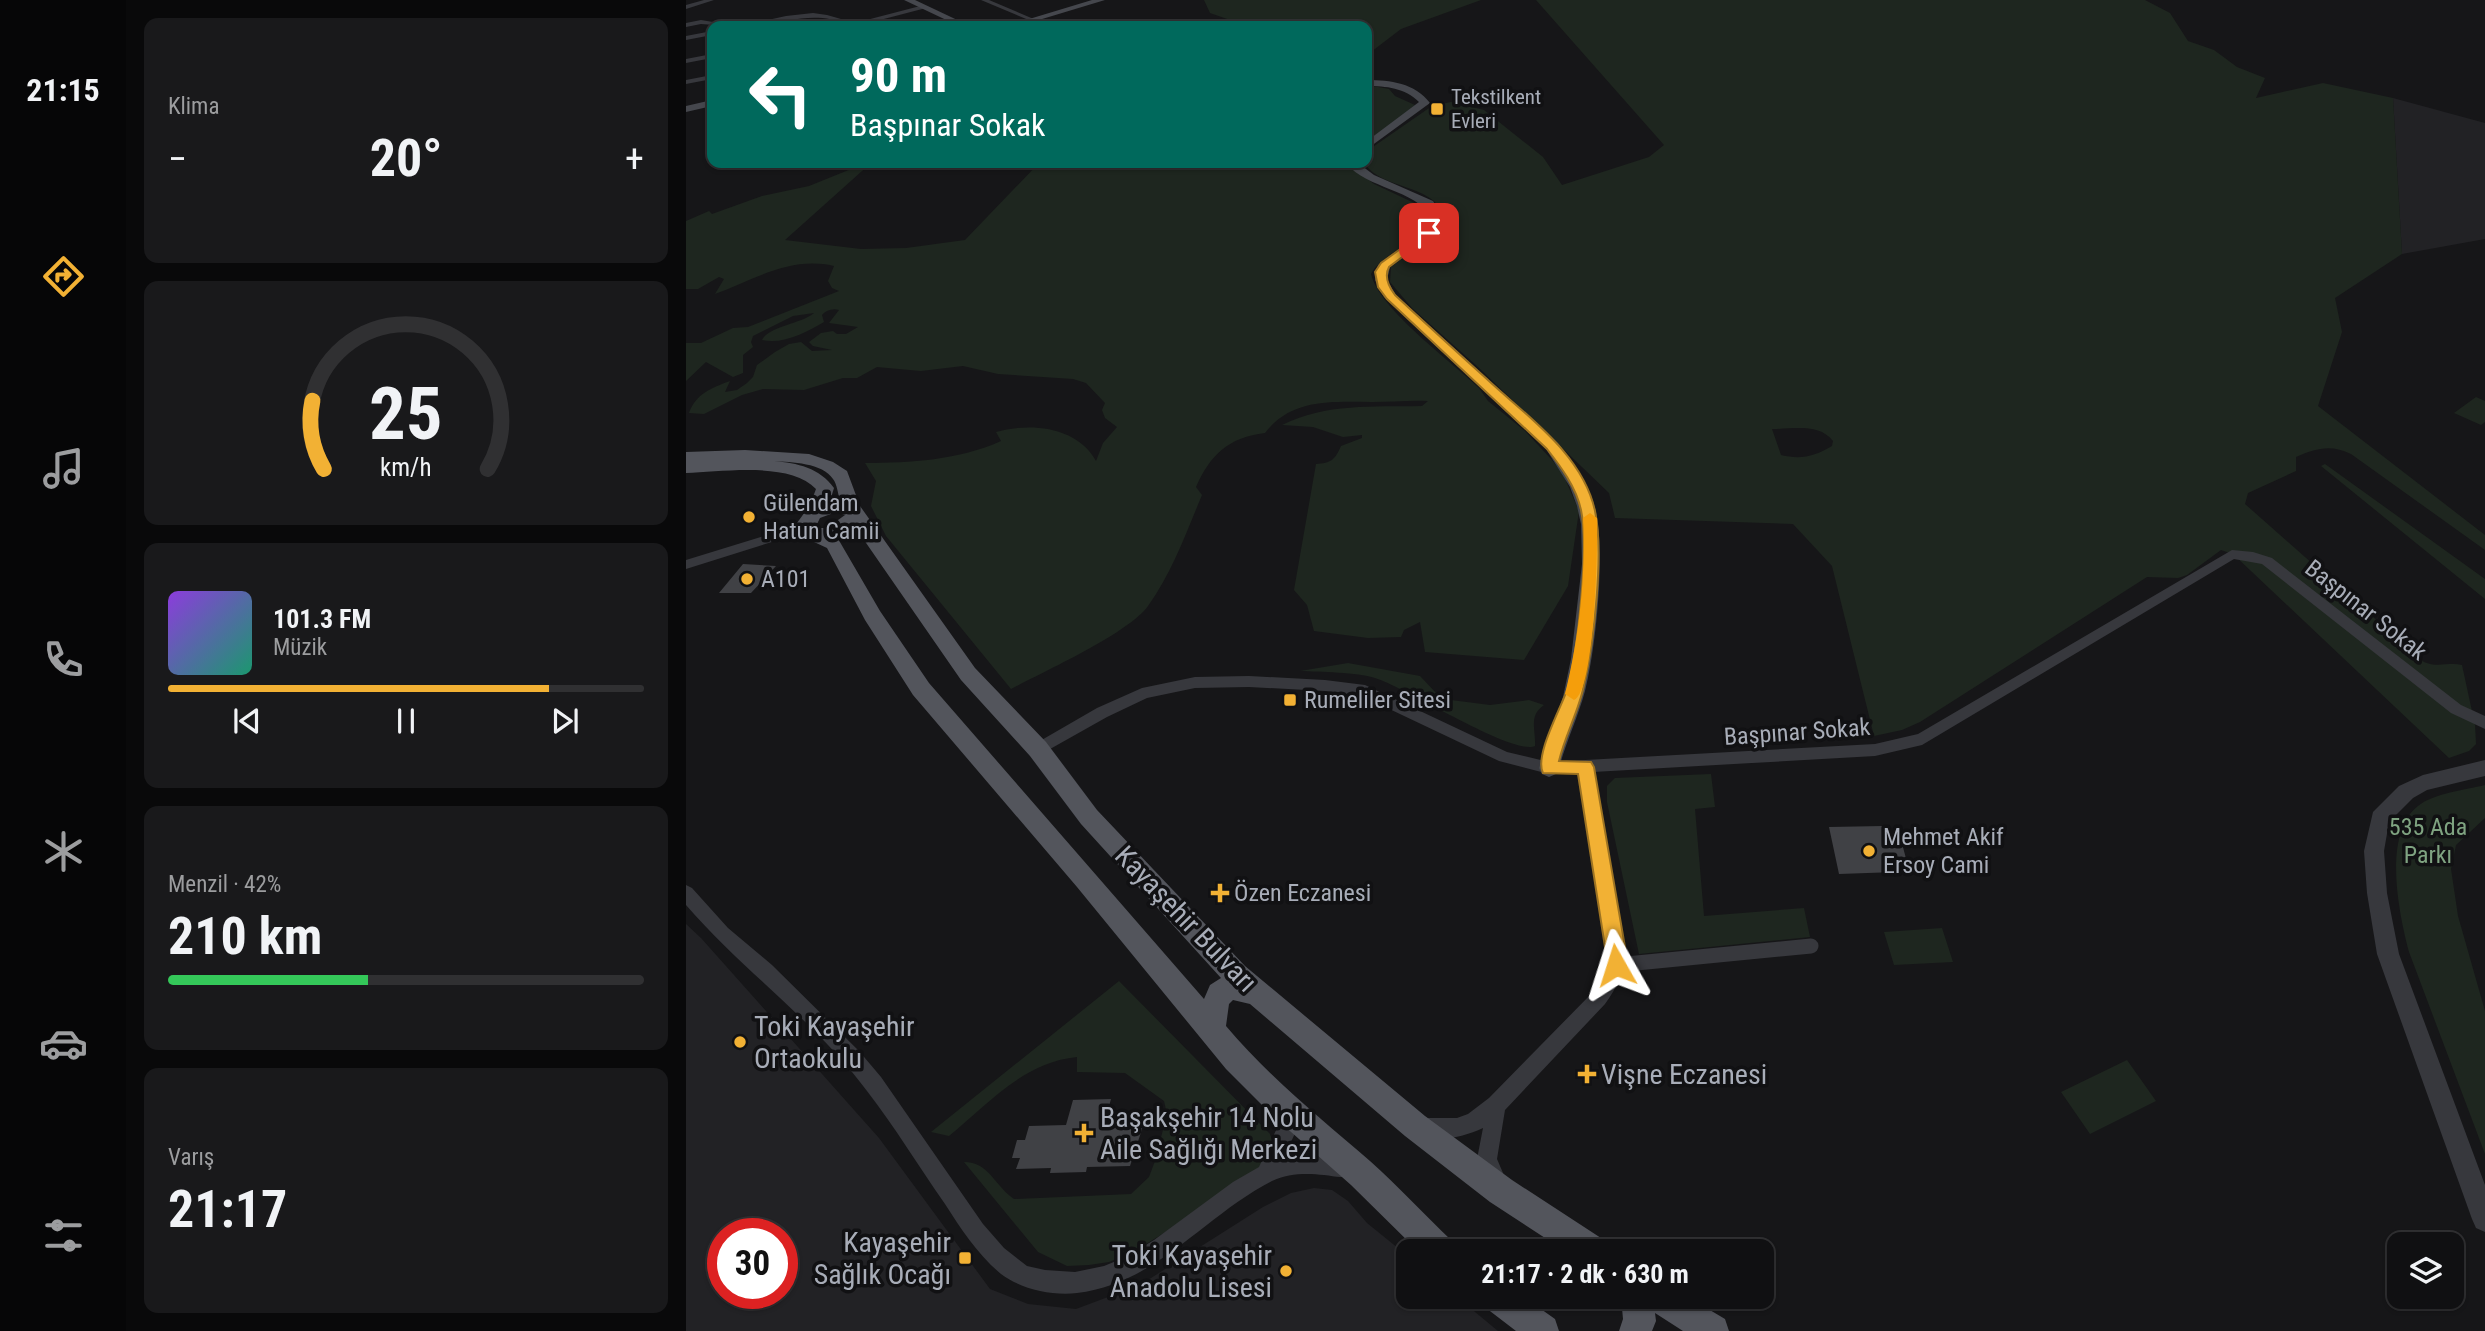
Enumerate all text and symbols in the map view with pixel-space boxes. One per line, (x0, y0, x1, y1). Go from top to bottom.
text: 90 m (850, 47, 947, 104)
icon: left (735, 49, 826, 140)
text: 21:15 (26, 71, 100, 109)
place label: Tekstilkent Evleri (1451, 85, 1541, 133)
text: Klima (168, 93, 219, 120)
marker: Tekstilkent Evleri (1429, 101, 1445, 117)
text: Başpınar Sokak (850, 106, 1045, 144)
text: 20° (370, 128, 442, 189)
text: − (168, 137, 187, 181)
text: + (625, 137, 644, 181)
pin (1399, 203, 1459, 263)
icon: arrive (1410, 214, 1448, 252)
icon: directions (39, 252, 88, 301)
text: 25 (369, 371, 443, 457)
icon: music (39, 444, 88, 493)
text: km/h (380, 453, 432, 482)
place label: Gülendam Hatun Camii (763, 489, 879, 545)
marker: Gülendam Hatun Camii (741, 509, 757, 525)
street label: Başpınar Sokak (2300, 554, 2433, 666)
place label: A101 (761, 565, 810, 593)
marker: A101 (739, 571, 755, 587)
text: 101.3 FM (273, 604, 371, 634)
text: Müzik (273, 634, 327, 661)
icon: phone (39, 635, 88, 684)
place label: Rumeliler Sitesi (1304, 686, 1451, 714)
marker: Rumeliler Sitesi (1282, 692, 1298, 708)
icon: previous (228, 702, 266, 740)
icon: pause (387, 702, 425, 740)
icon: next (546, 702, 584, 740)
street label: Başpınar Sokak (1723, 713, 1871, 751)
park label: 535 Ada Parkı (2389, 813, 2467, 869)
place label: Mehmet Akif Ersoy Cami (1883, 823, 2004, 879)
icon: climate (39, 827, 88, 876)
street label: Kayaşehir Bulvarı (1108, 839, 1264, 999)
marker: Mehmet Akif Ersoy Cami (1861, 843, 1877, 859)
text: Menzil · 42% (168, 871, 281, 898)
place label: Özen Eczanesi (1234, 879, 1371, 907)
marker: Özen Eczanesi (1212, 885, 1228, 901)
text: 210 km (168, 906, 322, 967)
position arrow (1579, 928, 1653, 1002)
place label: Toki Kayaşehir Ortaokulu (754, 1010, 914, 1075)
icon: car (39, 1019, 88, 1068)
marker: Toki Kayaşehir Ortaokulu (732, 1034, 748, 1050)
place label: Vişne Eczanesi (1601, 1058, 1767, 1091)
marker: Vişne Eczanesi (1579, 1066, 1595, 1082)
place label: Başakşehir 14 Nolu Aile Sağlığı Merkezi (1100, 1101, 1317, 1166)
marker: Başakşehir 14 Nolu Aile Sağlığı Merkezi (1074, 1123, 1094, 1143)
text: Varış (168, 1144, 214, 1171)
text: 21:17 (168, 1179, 287, 1240)
icon: filters (39, 1211, 88, 1260)
speed limit sign: 30 (707, 1218, 798, 1309)
place label: Kayaşehir Sağlık Ocağı (814, 1226, 951, 1291)
map controls (2387, 1232, 2464, 1309)
button: layers (2387, 1232, 2464, 1309)
place label: Toki Kayaşehir Anadolu Lisesi (1110, 1239, 1272, 1304)
marker: Kayaşehir Sağlık Ocağı (957, 1250, 973, 1266)
text: 21:17 · 2 dk · 630 m (1481, 1259, 1689, 1289)
marker: Toki Kayaşehir Anadolu Lisesi (1278, 1263, 1294, 1279)

